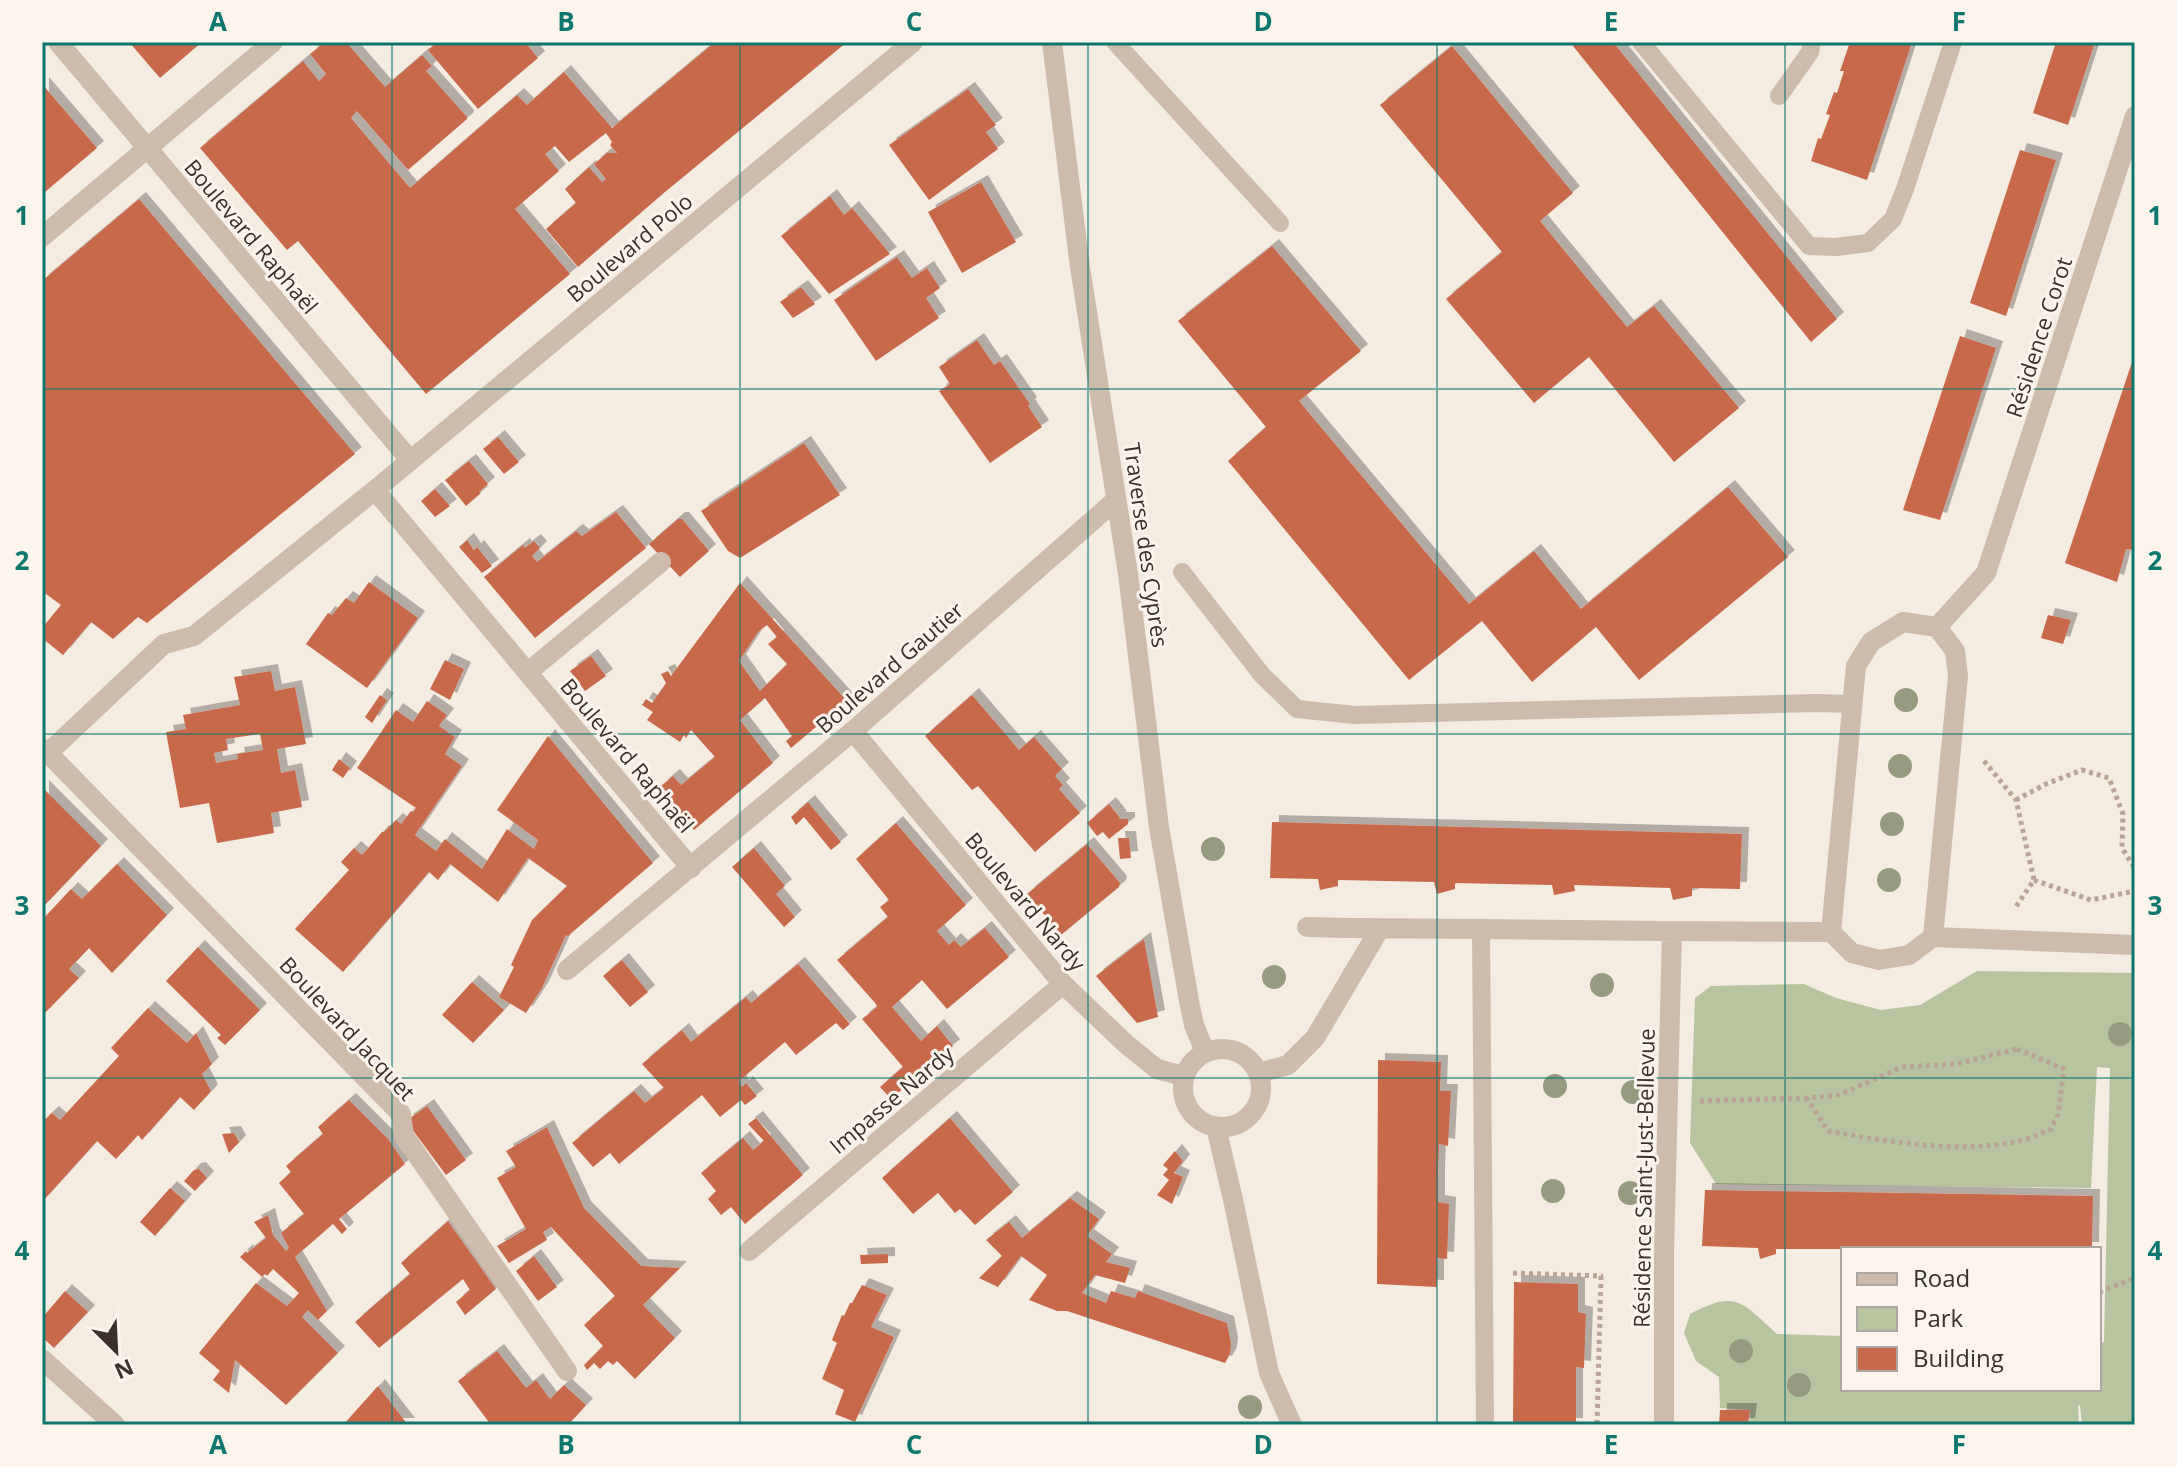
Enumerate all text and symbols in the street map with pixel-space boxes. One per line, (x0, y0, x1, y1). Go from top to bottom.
text: A (209, 3, 227, 39)
text: B (557, 3, 575, 39)
text: C (906, 3, 922, 39)
text: D (1253, 3, 1273, 39)
text: E (1604, 3, 1618, 39)
text: F (1952, 3, 1966, 39)
street label: Boulevard Raphaël (178, 152, 326, 320)
street label: Boulevard Polo (560, 186, 698, 308)
text: 1 (15, 197, 29, 233)
text: 1 (2148, 197, 2162, 233)
street label: Résidence Corot (1998, 253, 2078, 421)
street label: Traverse des Cyprès (1118, 441, 1176, 649)
text: 2 (15, 542, 30, 578)
text: 2 (2148, 542, 2163, 578)
street label: Boulevard Gautier (809, 594, 969, 740)
street label: Boulevard Raphaël (554, 671, 702, 839)
street label: Boulevard Nardy (959, 825, 1094, 977)
text: 3 (15, 887, 29, 923)
text: 3 (2148, 887, 2162, 923)
street label: Boulevard Jacquet (274, 950, 423, 1106)
street label: Résidence Saint-Just-Bellevue (1625, 1028, 1661, 1328)
street label: Impasse Nardy (823, 1038, 960, 1160)
text: 4 (15, 1232, 30, 1268)
text: 4 (2148, 1232, 2163, 1268)
legend (1841, 1247, 2101, 1391)
text: Road (1913, 1261, 1970, 1294)
text: Park (1913, 1301, 1964, 1334)
north arrow (76, 1311, 156, 1391)
text: Building (1913, 1341, 2004, 1374)
text: N (110, 1353, 139, 1388)
text: A (209, 1426, 227, 1462)
text: B (557, 1426, 575, 1462)
text: C (906, 1426, 922, 1462)
text: D (1253, 1426, 1273, 1462)
text: E (1604, 1426, 1618, 1462)
text: F (1952, 1426, 1966, 1462)

